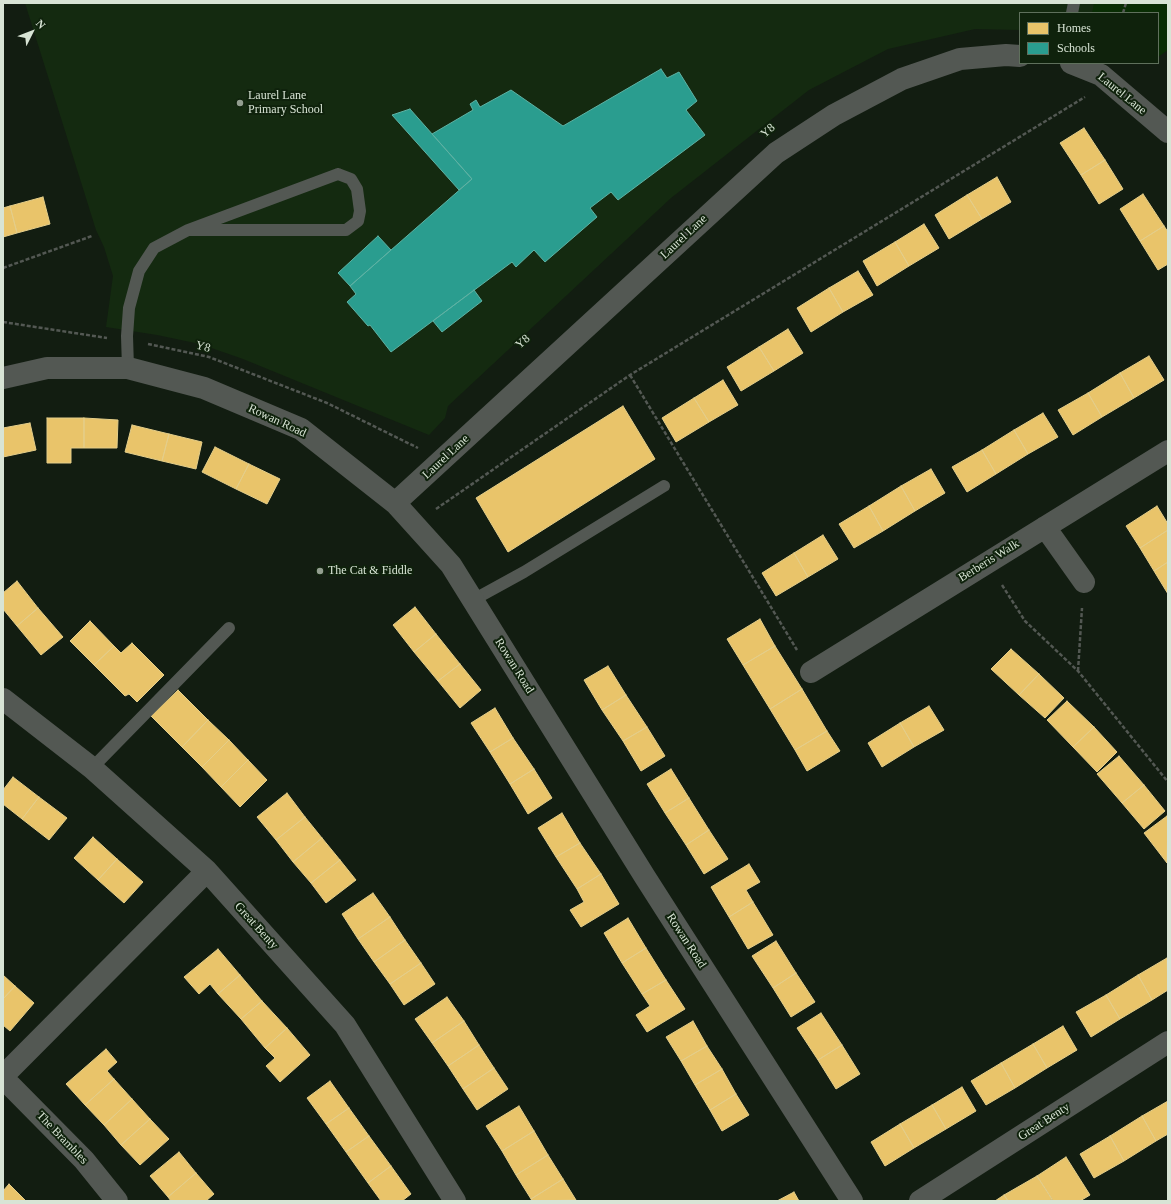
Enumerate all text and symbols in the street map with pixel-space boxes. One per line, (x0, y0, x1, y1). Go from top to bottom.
north arrow (12, 12, 52, 52)
legend (1019, 12, 1159, 64)
text: N (34, 17, 48, 31)
text: Homes (1057, 21, 1091, 35)
text: Schools (1057, 41, 1095, 55)
street label: Laurel Lane (1095, 70, 1149, 118)
place label: Laurel Lane Primary School (248, 89, 323, 117)
marker: Laurel Lane Primary School (235, 98, 245, 108)
street label: Y8 (758, 121, 778, 141)
street label: Laurel Lane (658, 212, 710, 262)
street label: Y8 (513, 332, 533, 352)
street label: Y8 (194, 338, 212, 356)
street label: Rowan Road (246, 401, 308, 441)
street label: Laurel Lane (420, 432, 472, 482)
street label: Berberis Walk (956, 537, 1022, 585)
place label: The Cat & Fiddle (328, 564, 412, 578)
marker: The Cat & Fiddle (315, 566, 325, 576)
street label: Rowan Road (491, 636, 537, 696)
street label: Great Benty (231, 900, 281, 952)
street label: Rowan Road (663, 911, 709, 971)
street label: Great Benty (1016, 1100, 1072, 1144)
street label: The Brambles (33, 1109, 91, 1167)

